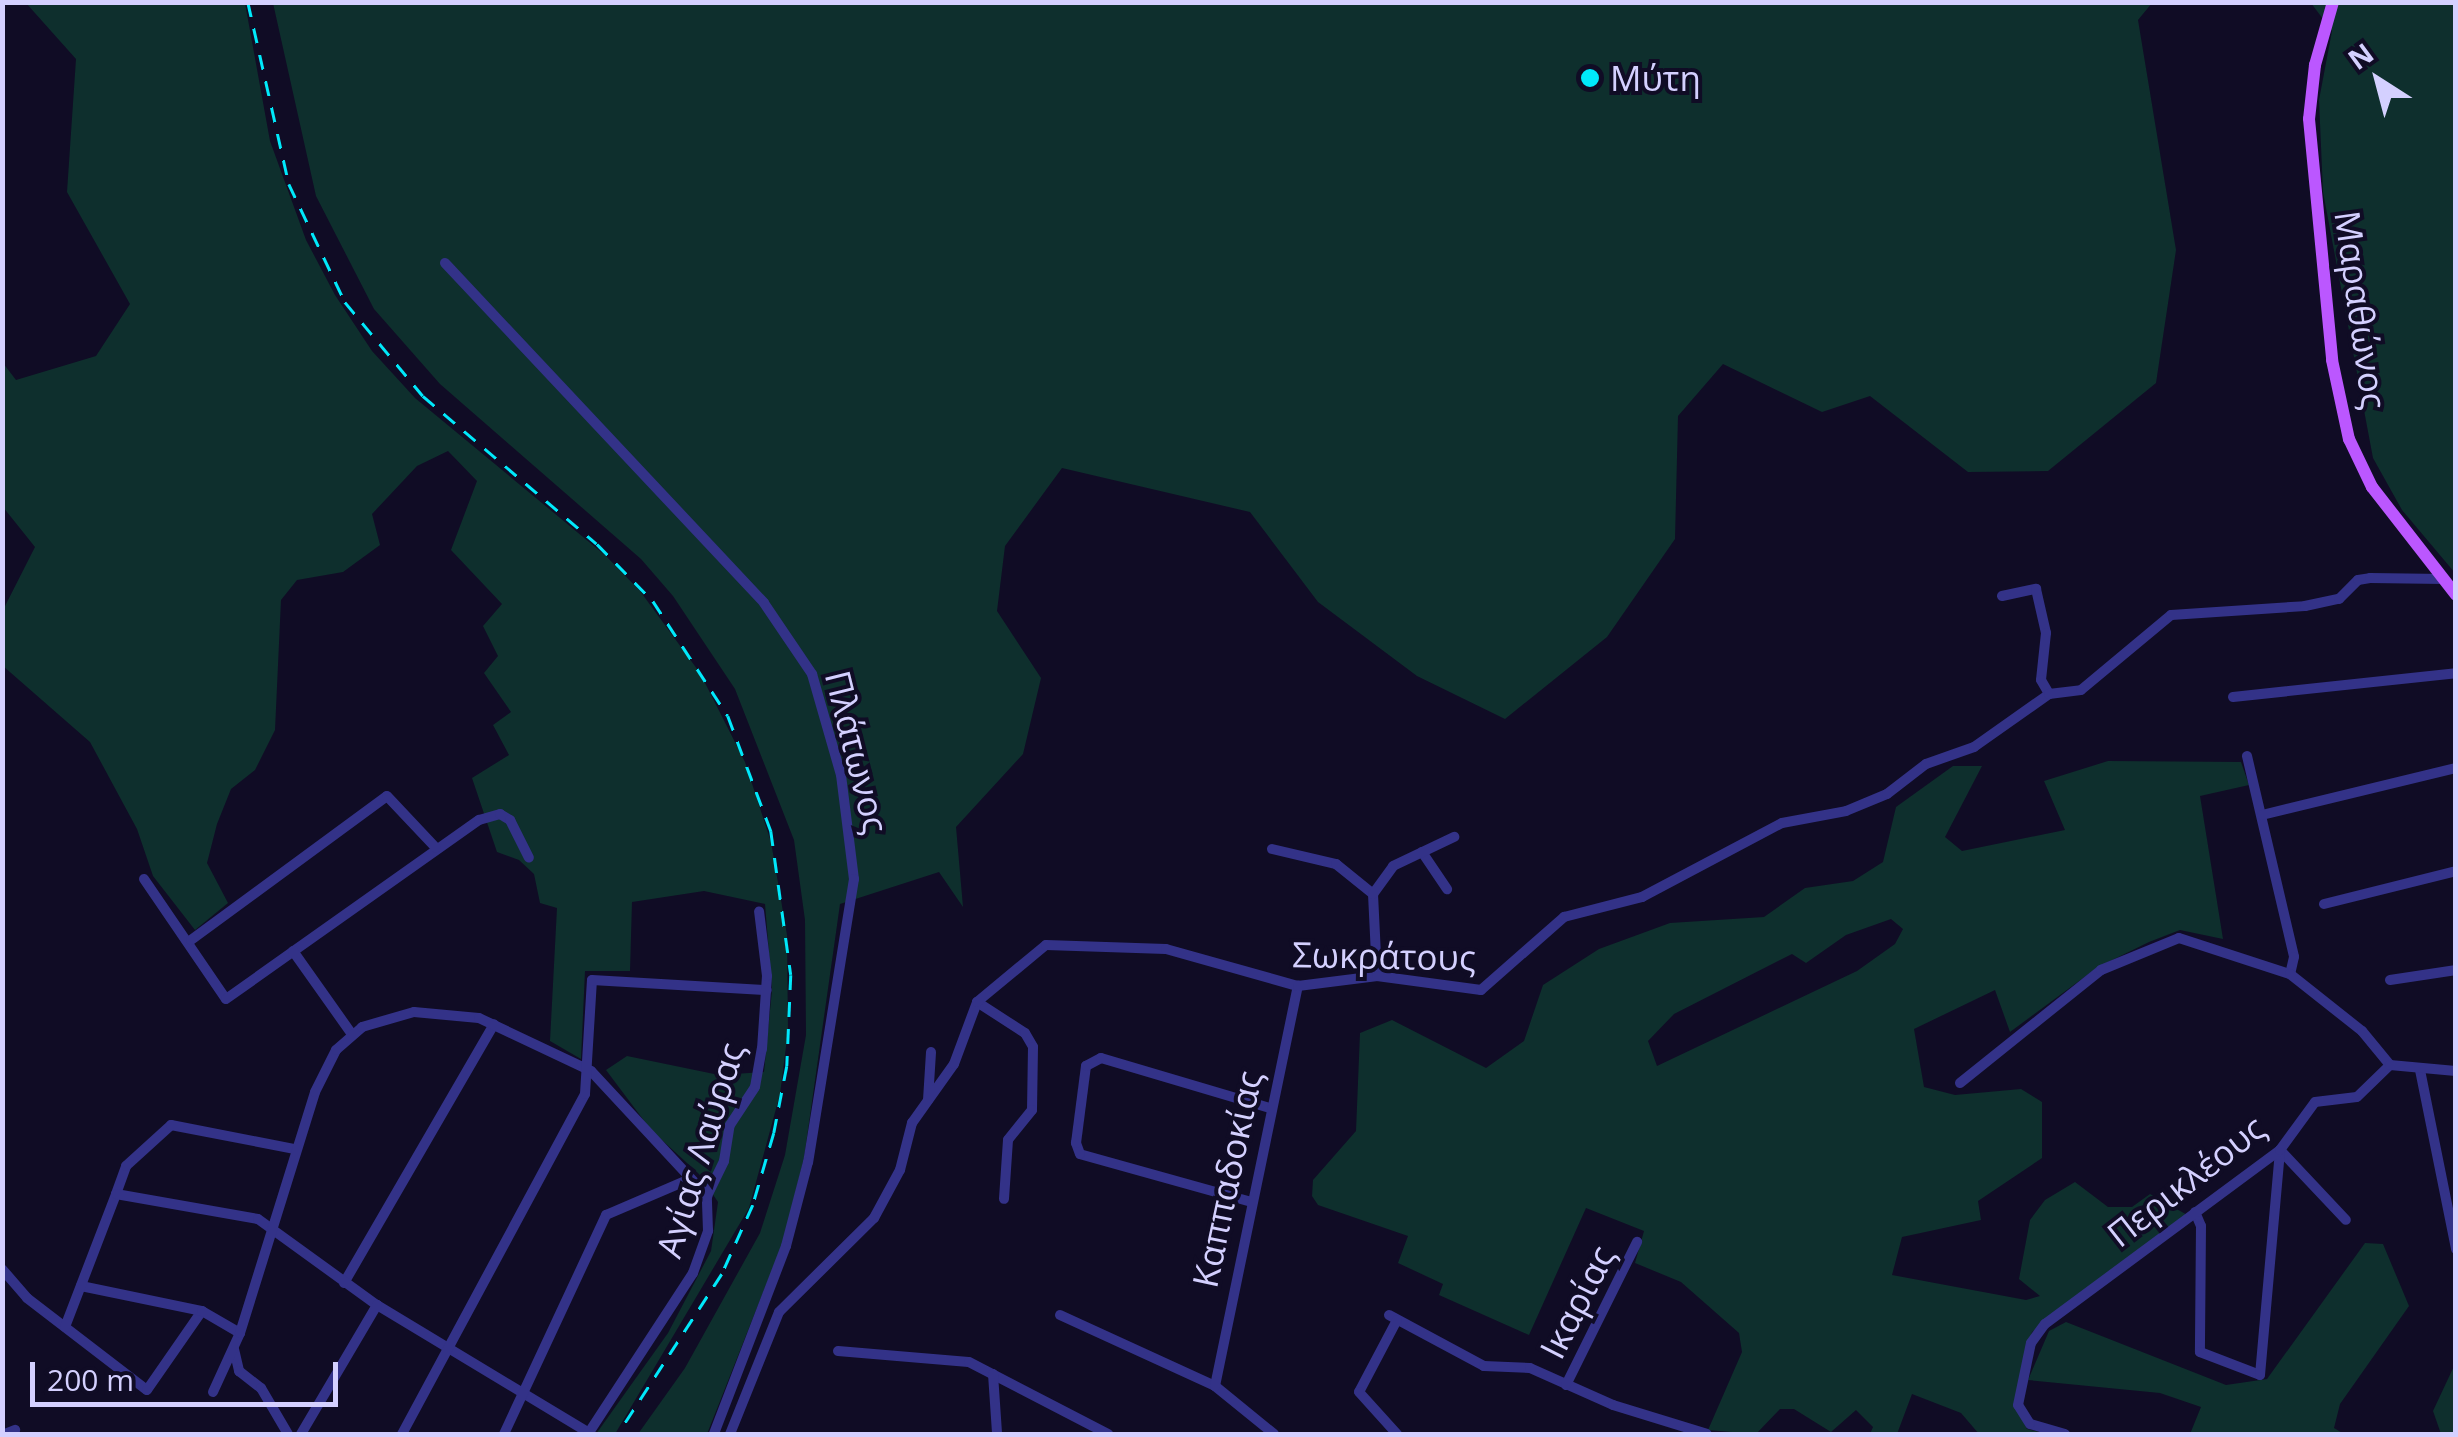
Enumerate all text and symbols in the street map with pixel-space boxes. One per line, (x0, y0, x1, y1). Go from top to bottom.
north arrow (2328, 30, 2428, 130)
text: N (2340, 34, 2381, 78)
place label: Μύτη (1610, 57, 1701, 99)
marker: Μύτη (1579, 67, 1601, 89)
street label: Μαραθώνος (2326, 208, 2396, 412)
street label: Πλάτωνος (817, 666, 897, 838)
street label: Σωκράτους (1292, 933, 1476, 979)
street label: Αγίας Λαύρας (647, 1038, 753, 1262)
street label: Καππαδοκίας (1184, 1067, 1270, 1291)
street label: Περικλέους (2099, 1107, 2273, 1255)
street label: Ικαρίας (1531, 1239, 1623, 1365)
scale bar (35, 1342, 342, 1404)
text: 200 m (47, 1359, 134, 1400)

